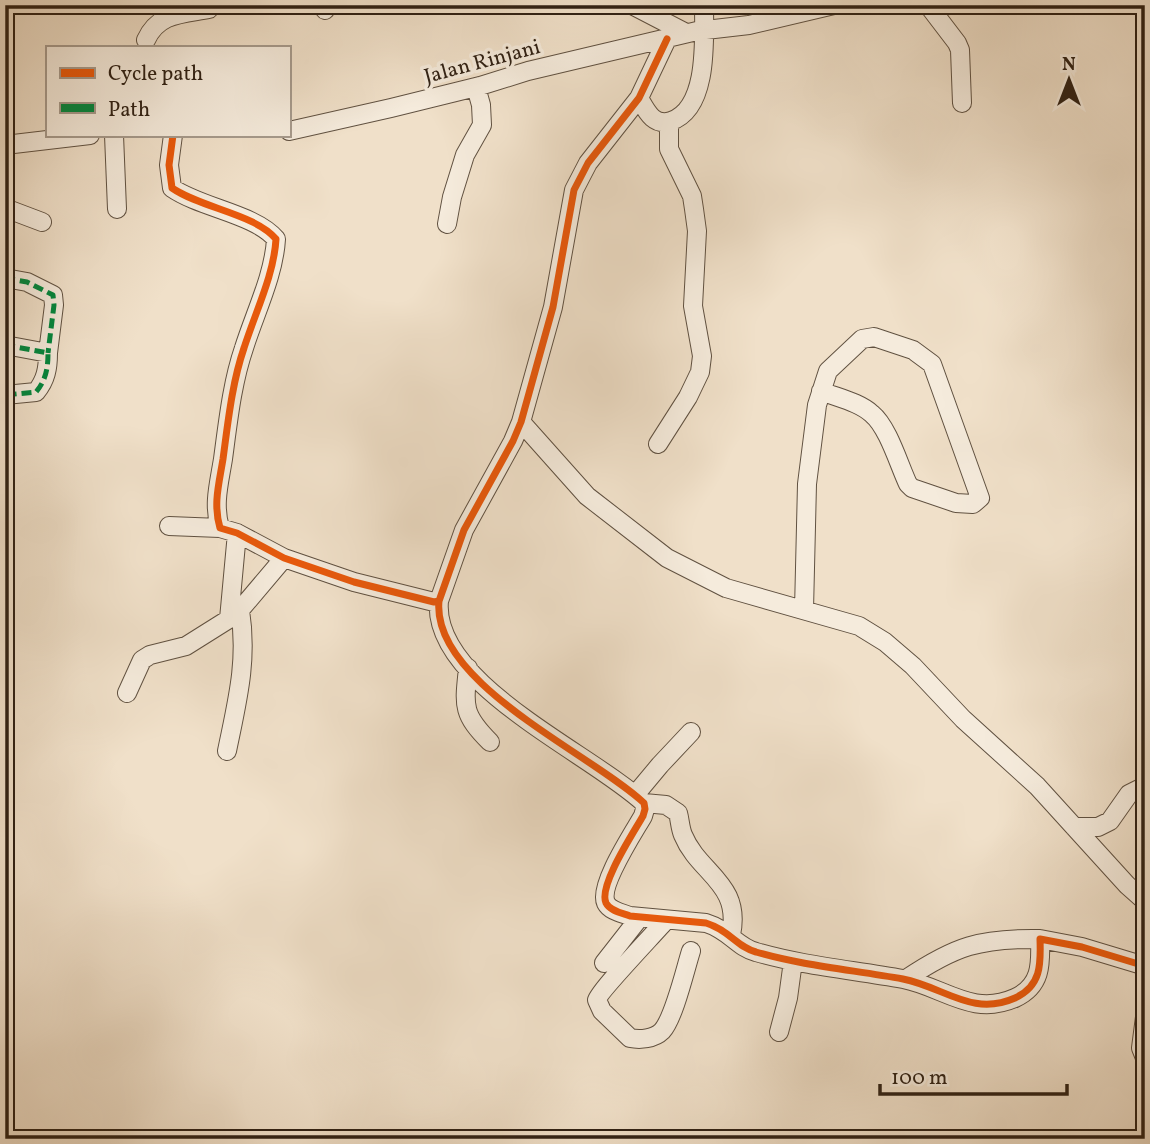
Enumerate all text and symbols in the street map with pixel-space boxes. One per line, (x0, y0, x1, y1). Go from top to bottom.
street label: Jalan Rinjani (421, 33, 544, 92)
legend (46, 46, 290, 136)
north arrow (1034, 46, 1104, 116)
text: N (1062, 52, 1076, 78)
text: Cycle path (108, 60, 203, 89)
text: Path (108, 96, 150, 125)
scale bar (880, 1053, 1068, 1097)
text: 100 m (891, 1064, 948, 1093)

